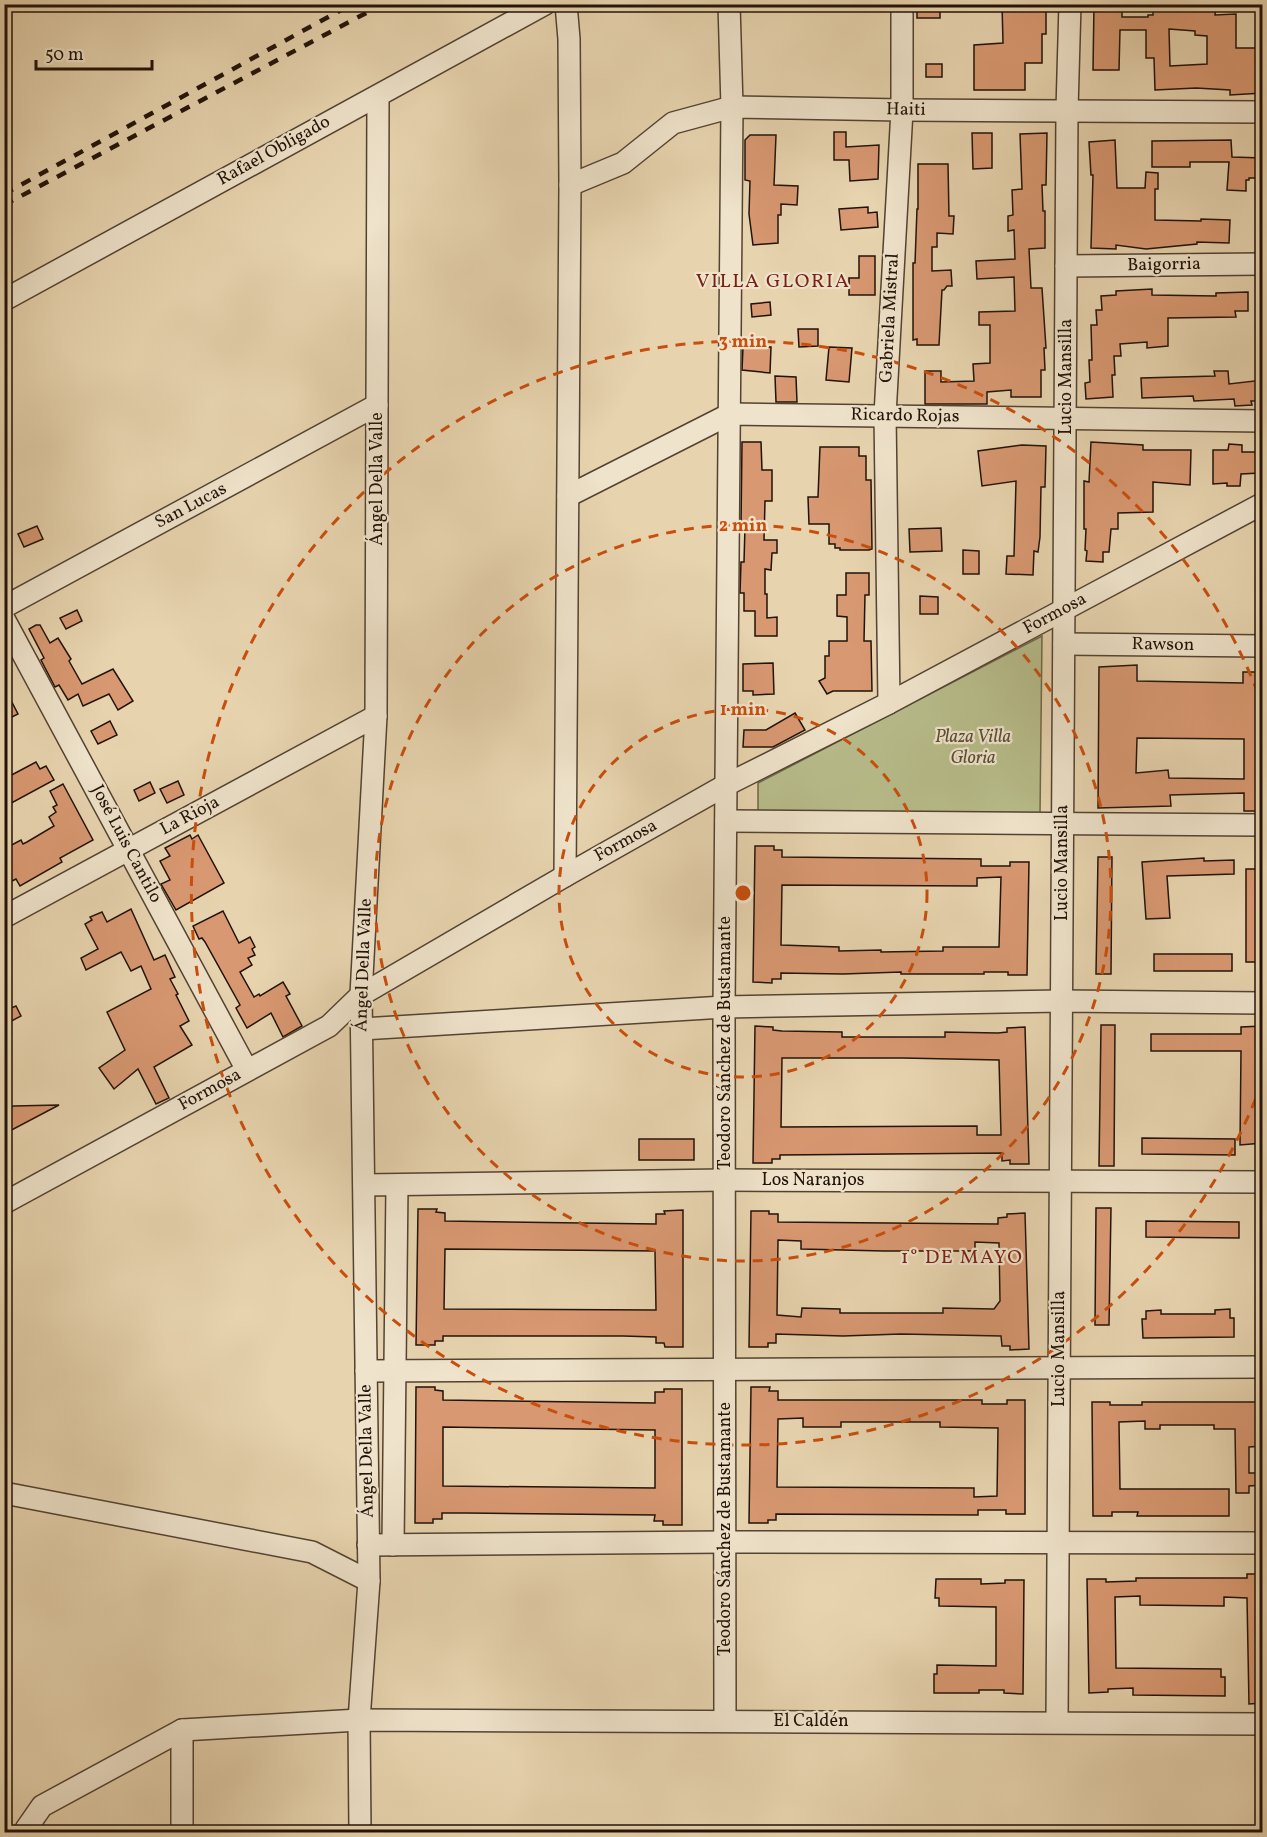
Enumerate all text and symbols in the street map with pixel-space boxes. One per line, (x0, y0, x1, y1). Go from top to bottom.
scale bar (36, 33, 152, 71)
text: 50 m (45, 43, 84, 68)
street label: Haiti (886, 97, 926, 123)
street label: Rafael Obligado (213, 110, 335, 192)
street label: Baigorria (1127, 252, 1201, 278)
street label: Gabriela Mistral (874, 253, 906, 383)
district label: VILLA GLORIA (696, 268, 850, 296)
street label: Lucio Mansilla (1054, 319, 1079, 435)
text: 3 min (719, 330, 767, 355)
street label: Ricardo Rojas (850, 403, 960, 429)
street label: Ángel Della Valle (365, 412, 390, 546)
street label: San Lucas (151, 477, 231, 535)
text: 2 min (719, 514, 767, 539)
street label: Formosa (1019, 587, 1091, 641)
street label: Rawson (1131, 632, 1195, 658)
text: 1 min (720, 698, 766, 723)
park label: Plaza Villa Gloria (935, 725, 1011, 771)
street label: José Luis Cantilo (84, 781, 168, 907)
street label: La Rioja (156, 790, 224, 842)
street label: Lucio Mansilla (1050, 805, 1075, 921)
street label: Formosa (590, 813, 662, 869)
centre of rings (733, 883, 753, 903)
street label: Ángel Della Valle (349, 898, 379, 1032)
street label: Teodoro Sánchez de Bustamante (713, 916, 738, 1170)
street label: Formosa (174, 1062, 246, 1118)
street label: Los Naranjos (762, 1168, 864, 1193)
district label: 1° DE MAYO (901, 1244, 1023, 1272)
street label: Lucio Mansilla (1047, 1291, 1072, 1407)
street label: Ángel Della Valle (353, 1384, 381, 1518)
street label: Teodoro Sánchez de Bustamante (713, 1402, 738, 1656)
street label: El Caldén (773, 1709, 849, 1734)

